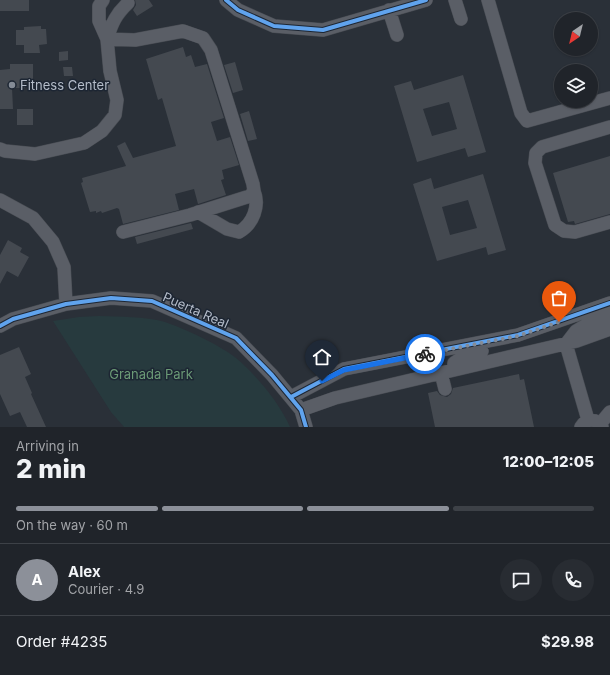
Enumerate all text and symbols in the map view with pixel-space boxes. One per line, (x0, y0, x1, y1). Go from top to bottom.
north arrow (554, 12, 598, 56)
map controls (554, 12, 598, 108)
button: layers (554, 64, 598, 108)
place label: Fitness Center (20, 77, 109, 93)
marker: Fitness Center (7, 80, 17, 90)
pin (542, 281, 576, 322)
icon: bag (548, 287, 570, 309)
street label: Puerta Real (161, 288, 231, 332)
courier (405, 334, 445, 374)
pin (305, 340, 339, 381)
icon: bike (414, 343, 436, 365)
icon: home (311, 346, 333, 368)
park label: Granada Park (109, 366, 193, 382)
text: Arriving in (16, 438, 79, 454)
text: 12:00–12:05 (503, 452, 594, 471)
text: 2 min (16, 453, 86, 484)
text: On the way · 60 m (16, 517, 128, 533)
button: chat (500, 559, 542, 601)
button: phone (552, 559, 594, 601)
text: Alex (68, 562, 101, 581)
text: A (31, 570, 43, 589)
text: Courier · 4.9 (68, 581, 144, 597)
text: Order #4235 (16, 632, 107, 651)
text: $29.98 (541, 632, 594, 651)

